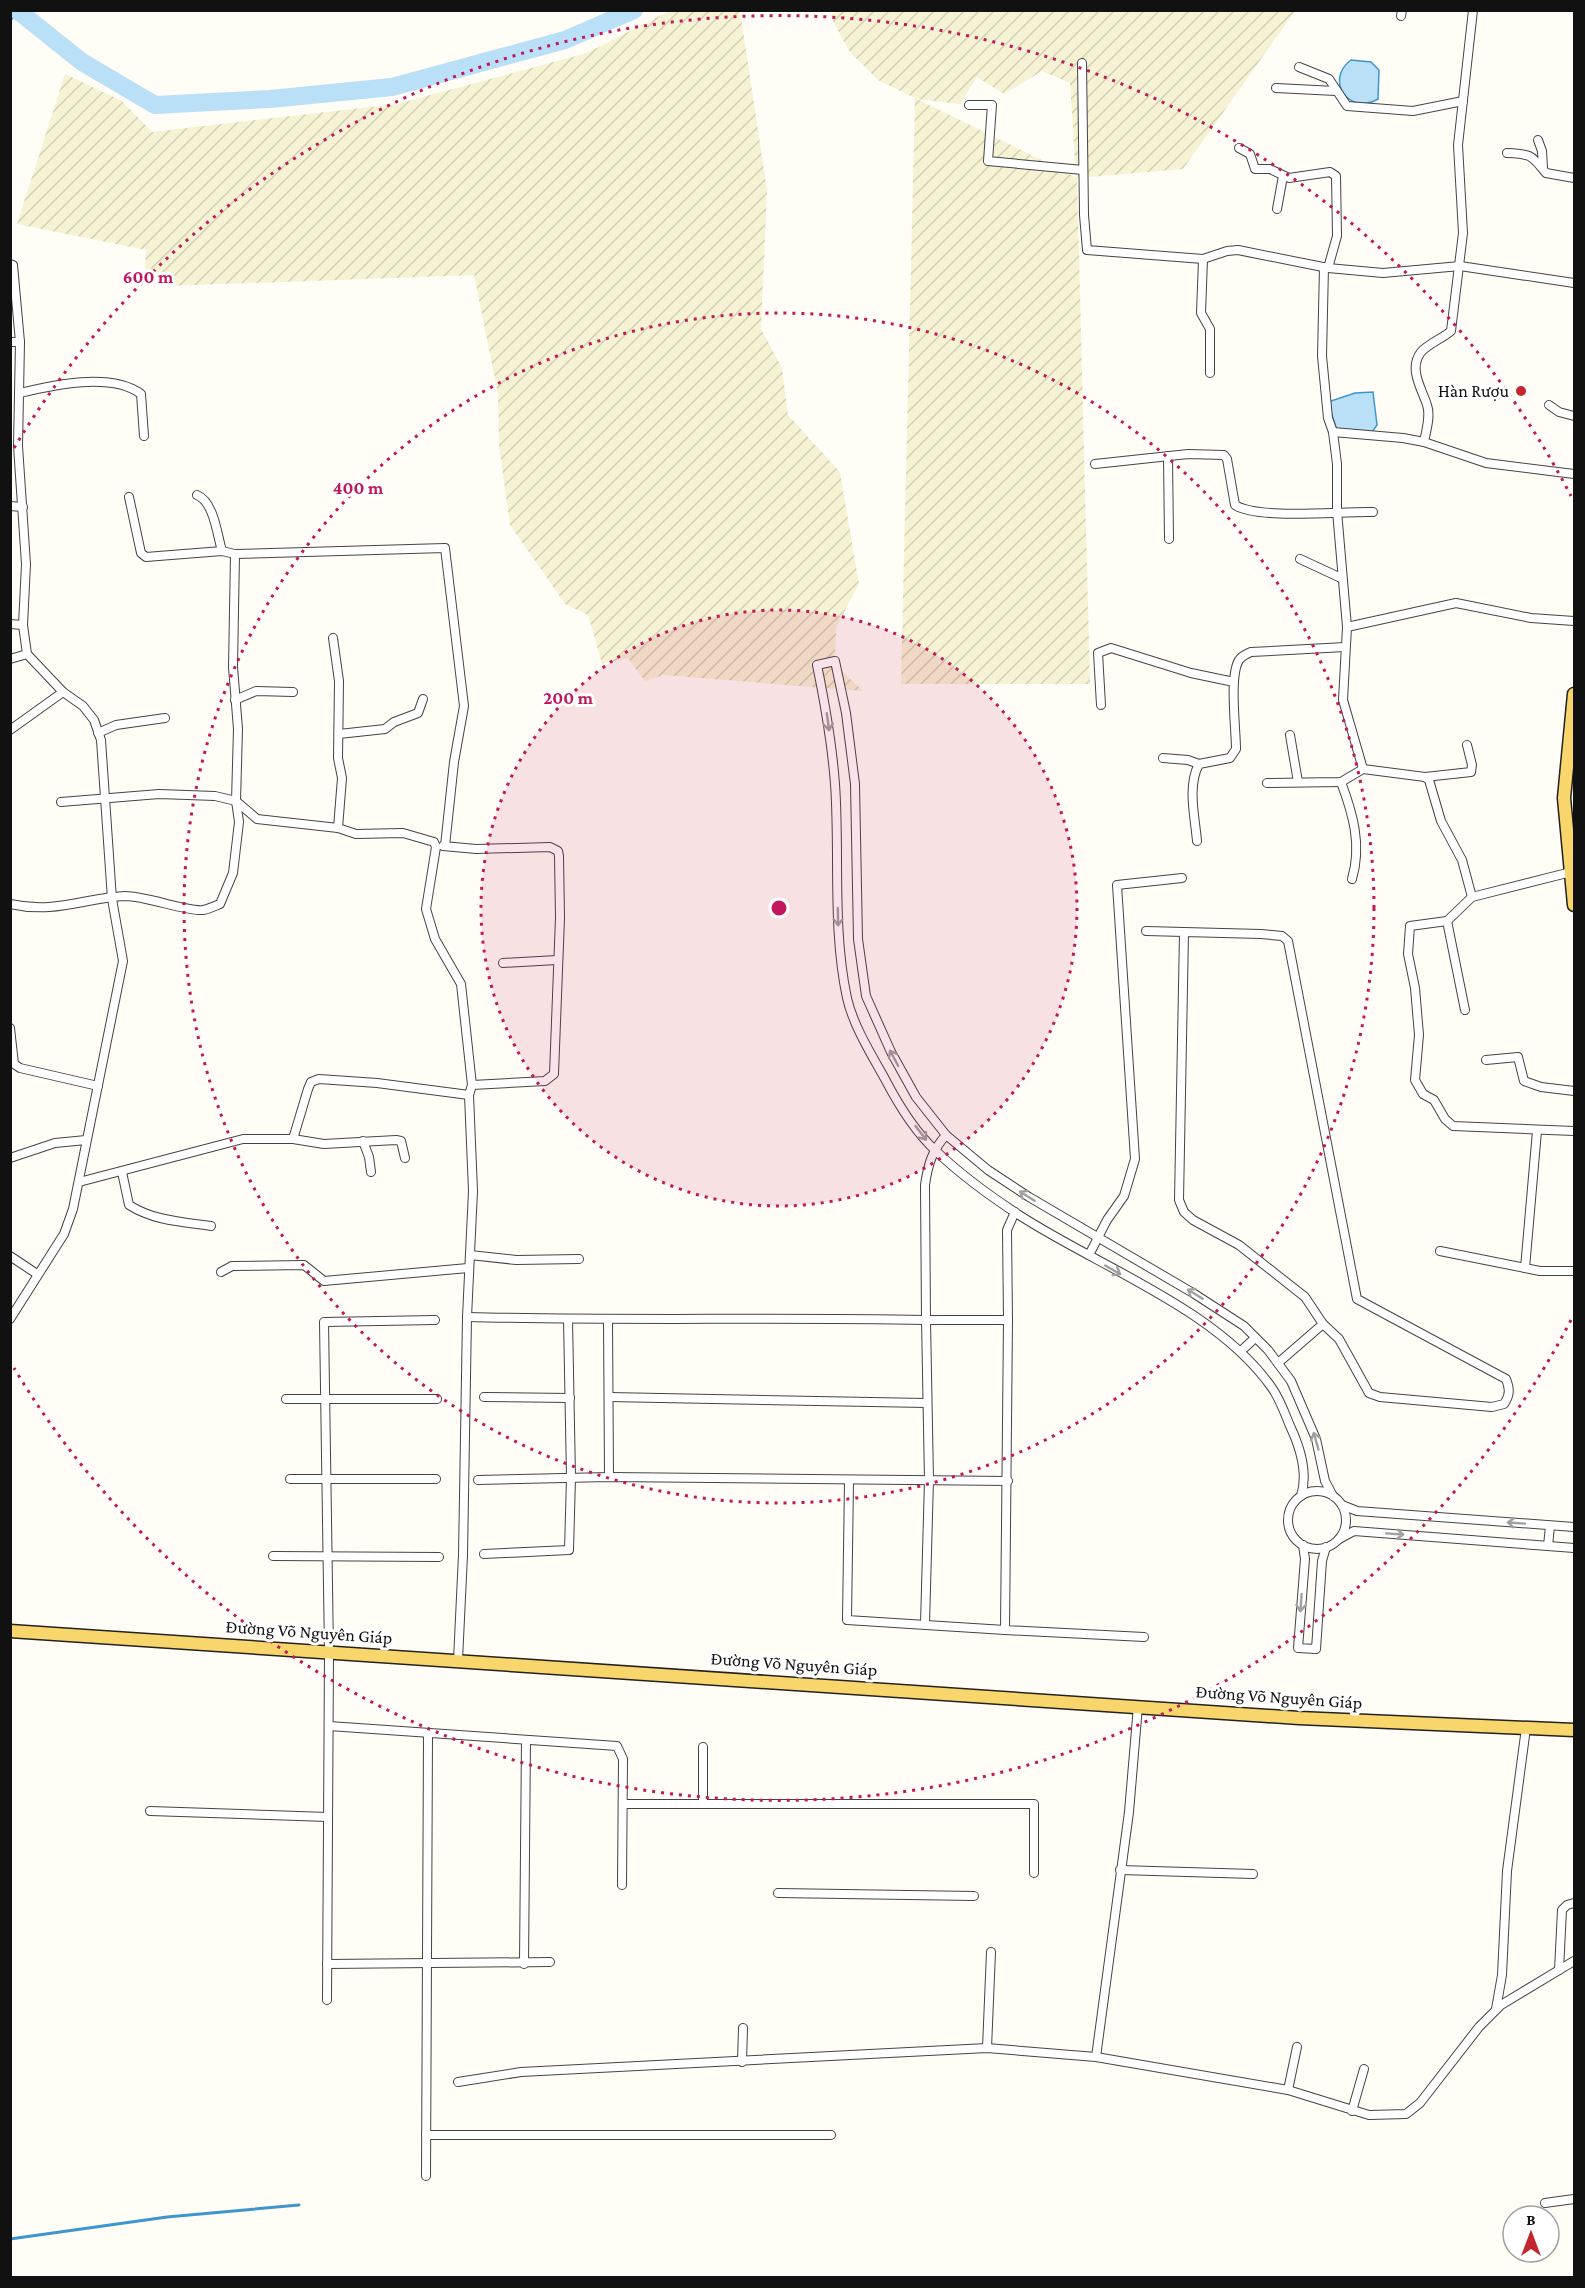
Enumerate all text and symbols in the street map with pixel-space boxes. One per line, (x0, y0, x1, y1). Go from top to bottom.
text: 600 m (123, 267, 174, 287)
place label: Hàn Rượu (1438, 381, 1509, 401)
marker: Hàn Rượu (1514, 384, 1528, 398)
text: 400 m (333, 478, 384, 498)
text: 200 m (543, 688, 594, 708)
one-way arrow (822, 712, 833, 732)
centre of rings (769, 898, 789, 918)
one-way arrow (832, 906, 844, 926)
one-way arrow (888, 1050, 900, 1067)
one-way arrow (915, 1125, 928, 1141)
one-way arrow (1019, 1190, 1036, 1202)
one-way arrow (1104, 1264, 1121, 1276)
one-way arrow (1187, 1288, 1204, 1301)
one-way arrow (1310, 1432, 1321, 1451)
one-way arrow (1507, 1517, 1527, 1528)
one-way arrow (1385, 1529, 1405, 1540)
one-way arrow (1296, 1593, 1307, 1613)
street label: Đường Võ Nguyên Giáp (225, 1616, 393, 1648)
street label: Đường Võ Nguyên Giáp (710, 1648, 878, 1680)
street label: Đường Võ Nguyên Giáp (1195, 1681, 1363, 1713)
north arrow (1501, 2204, 1561, 2264)
text: B (1526, 2211, 1536, 2228)

